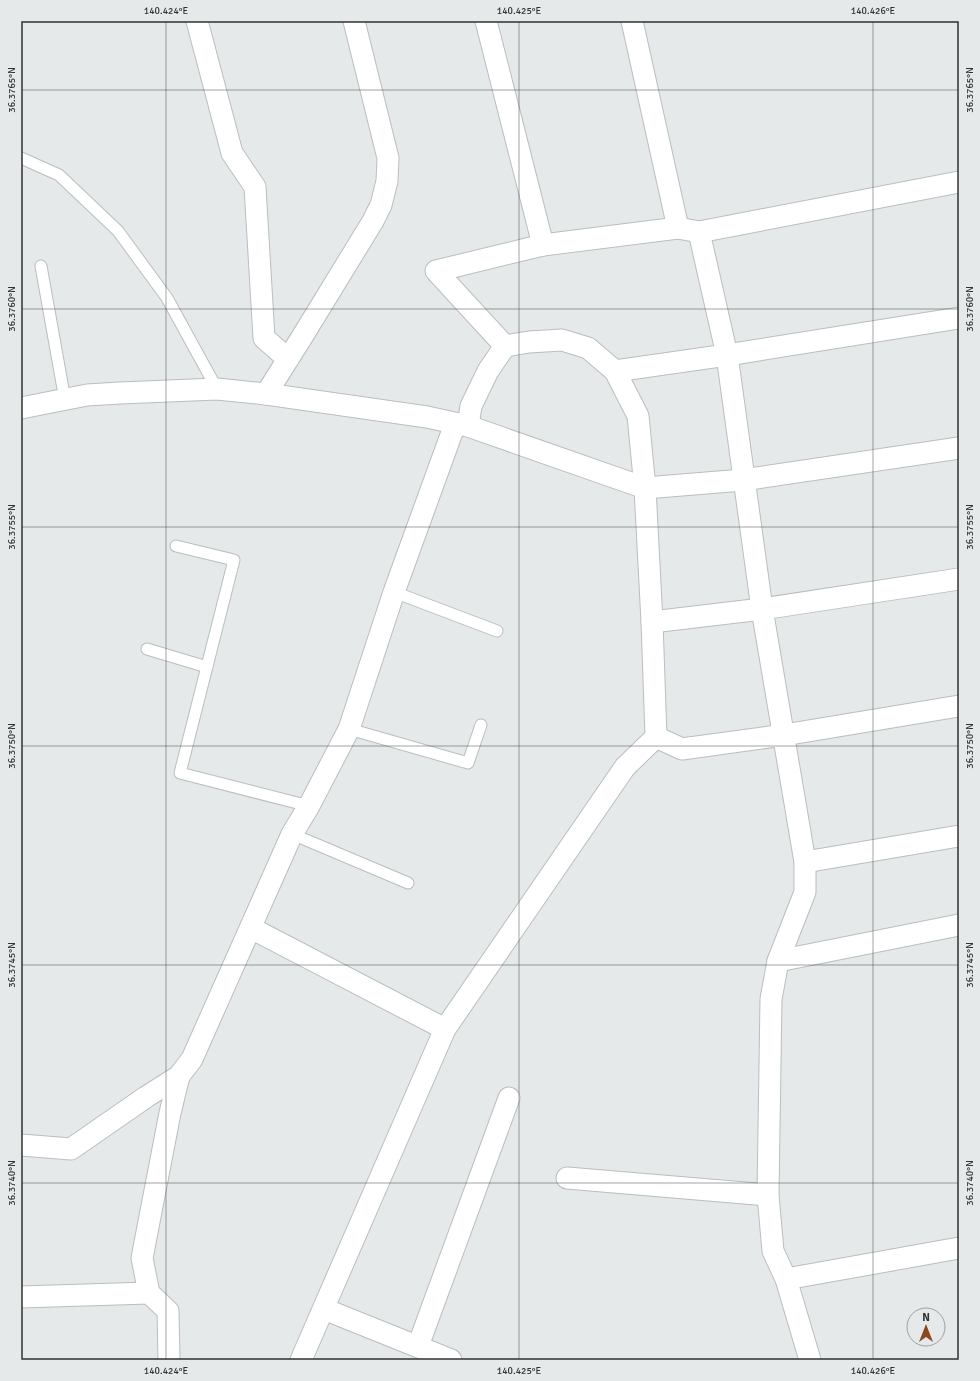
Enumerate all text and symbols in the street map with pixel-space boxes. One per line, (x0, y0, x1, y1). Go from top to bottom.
text: 140.424°E (144, 5, 189, 17)
text: 140.425°E (497, 5, 542, 17)
text: 140.426°E (851, 5, 896, 17)
text: 36.3765°N (6, 67, 18, 113)
text: 36.3765°N (964, 67, 976, 113)
text: 36.3760°N (6, 286, 18, 332)
text: 36.3760°N (964, 286, 976, 332)
text: 36.3755°N (6, 504, 18, 550)
text: 36.3755°N (964, 504, 976, 550)
text: 36.3750°N (6, 723, 18, 769)
text: 36.3750°N (964, 723, 976, 769)
text: 36.3745°N (6, 942, 18, 988)
text: 36.3745°N (964, 942, 976, 988)
text: 36.3740°N (6, 1160, 18, 1206)
text: 36.3740°N (964, 1160, 976, 1206)
north arrow (906, 1307, 946, 1347)
text: N (922, 1311, 930, 1324)
text: 140.424°E (144, 1365, 189, 1377)
text: 140.425°E (497, 1365, 542, 1377)
text: 140.426°E (851, 1365, 896, 1377)

